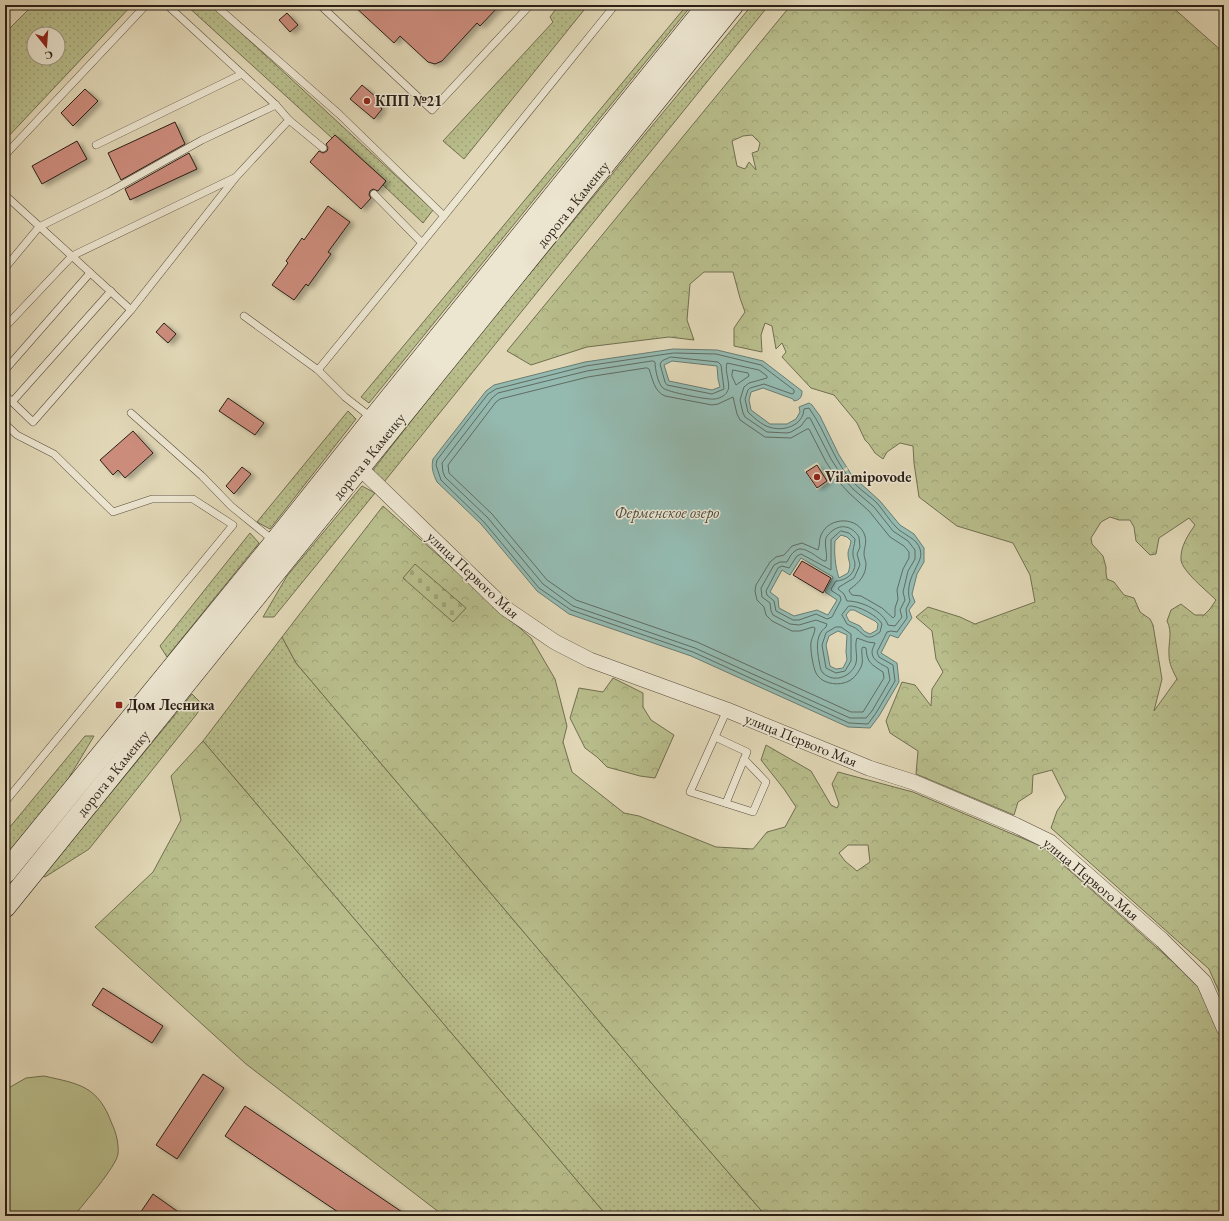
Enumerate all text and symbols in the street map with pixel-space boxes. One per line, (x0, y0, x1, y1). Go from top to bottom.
north arrow (26, 26, 66, 66)
text: С (43, 48, 55, 63)
place label: КПП №21 (375, 91, 442, 110)
marker: КПП №21 (362, 96, 372, 106)
street label: дорога в Каменку (532, 156, 614, 251)
street label: дорога в Каменку (328, 408, 410, 503)
place label: Vilamipovode (825, 467, 911, 486)
marker: Vilamipovode (812, 472, 822, 482)
water label: Ферменское озеро (615, 502, 719, 523)
street label: улица Первого Мая (423, 527, 524, 623)
place label: Дом Лесника (127, 695, 215, 714)
marker: Дом Лесника (114, 700, 124, 710)
street label: улица Первого Мая (742, 708, 860, 771)
street label: дорога в Каменку (72, 725, 154, 820)
street label: улица Первого Мая (1039, 833, 1143, 924)

